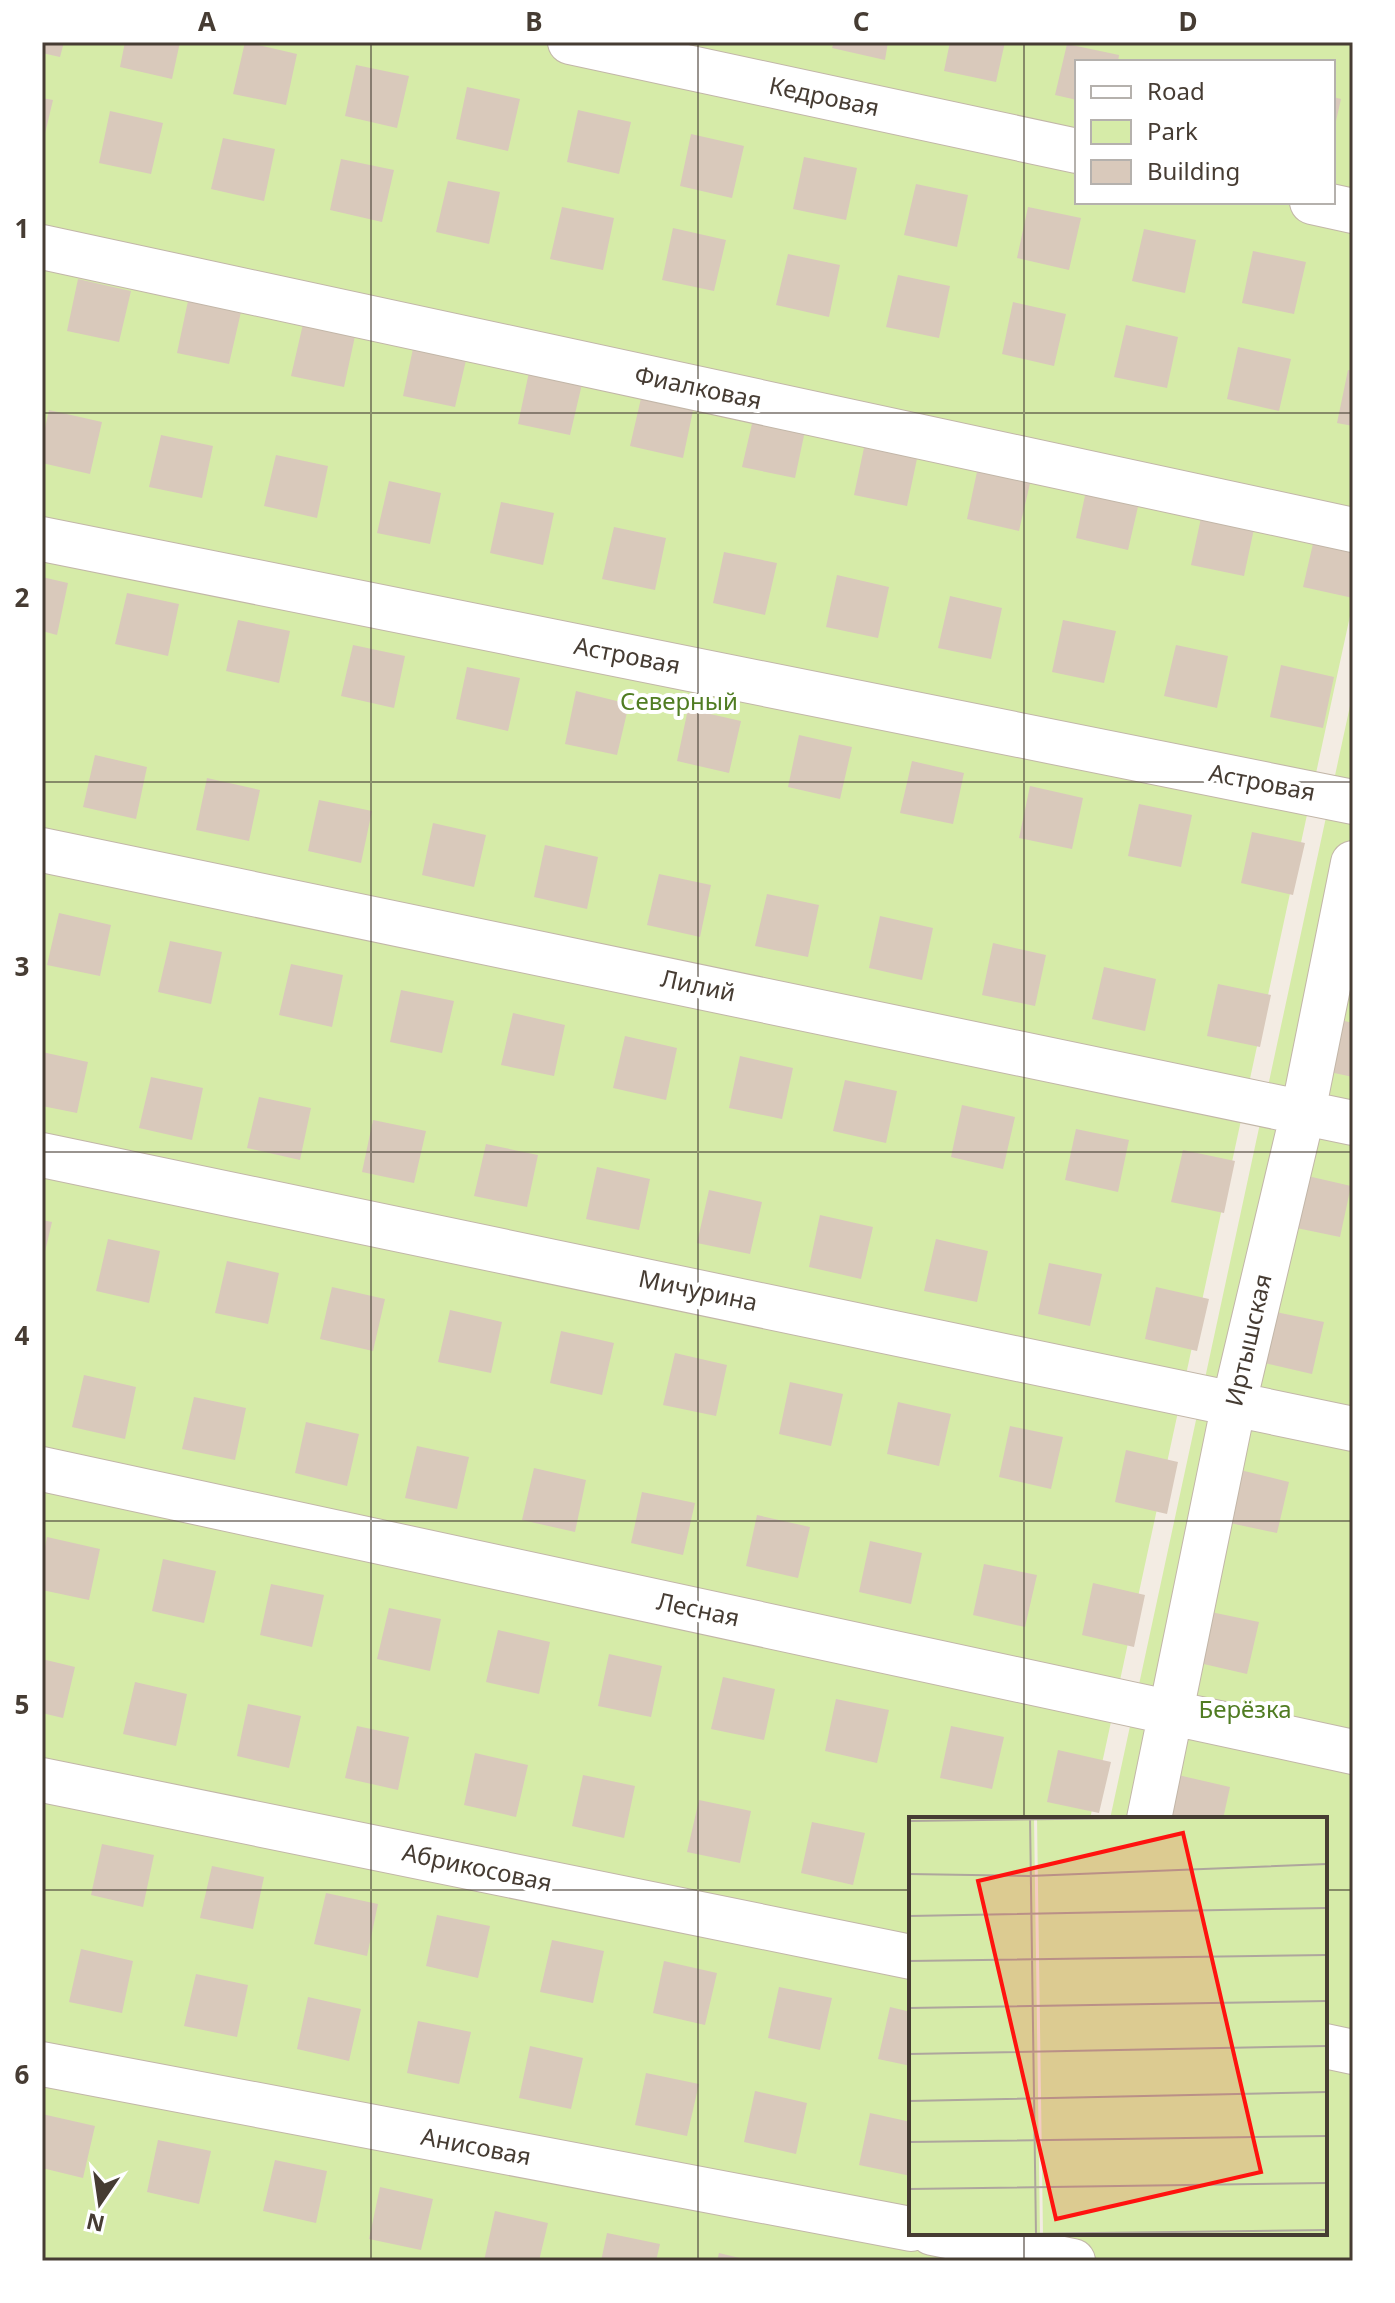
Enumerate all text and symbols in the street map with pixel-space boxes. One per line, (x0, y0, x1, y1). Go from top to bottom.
text: A (198, 3, 216, 39)
text: B (525, 3, 543, 39)
text: C (853, 3, 869, 39)
text: D (1178, 3, 1198, 39)
legend (1075, 60, 1335, 204)
street label: Кедровая (766, 68, 882, 123)
text: Road (1147, 74, 1205, 107)
text: Park (1147, 114, 1198, 147)
text: Building (1147, 154, 1240, 187)
text: 1 (15, 210, 29, 246)
street label: Фиалковая (632, 357, 765, 416)
text: 2 (15, 579, 30, 615)
street label: Астровая (571, 628, 683, 681)
park label: Северный (620, 684, 738, 717)
street label: Астровая (1206, 755, 1318, 808)
text: 3 (15, 948, 29, 984)
street label: Лилий (658, 961, 739, 1009)
street label: Мичурина (636, 1261, 761, 1318)
street label: Иртышская (1216, 1270, 1279, 1409)
text: 4 (15, 1317, 30, 1353)
street label: Лесная (654, 1584, 743, 1633)
text: 5 (15, 1686, 29, 1722)
park label: Берёзка (1198, 1692, 1292, 1725)
inset map (909, 1817, 1327, 2235)
street label: Абрикосовая (399, 1835, 555, 1898)
text: 6 (15, 2056, 30, 2092)
street label: Анисовая (418, 2119, 534, 2172)
north arrow (60, 2163, 140, 2243)
text: N (83, 2207, 107, 2240)

